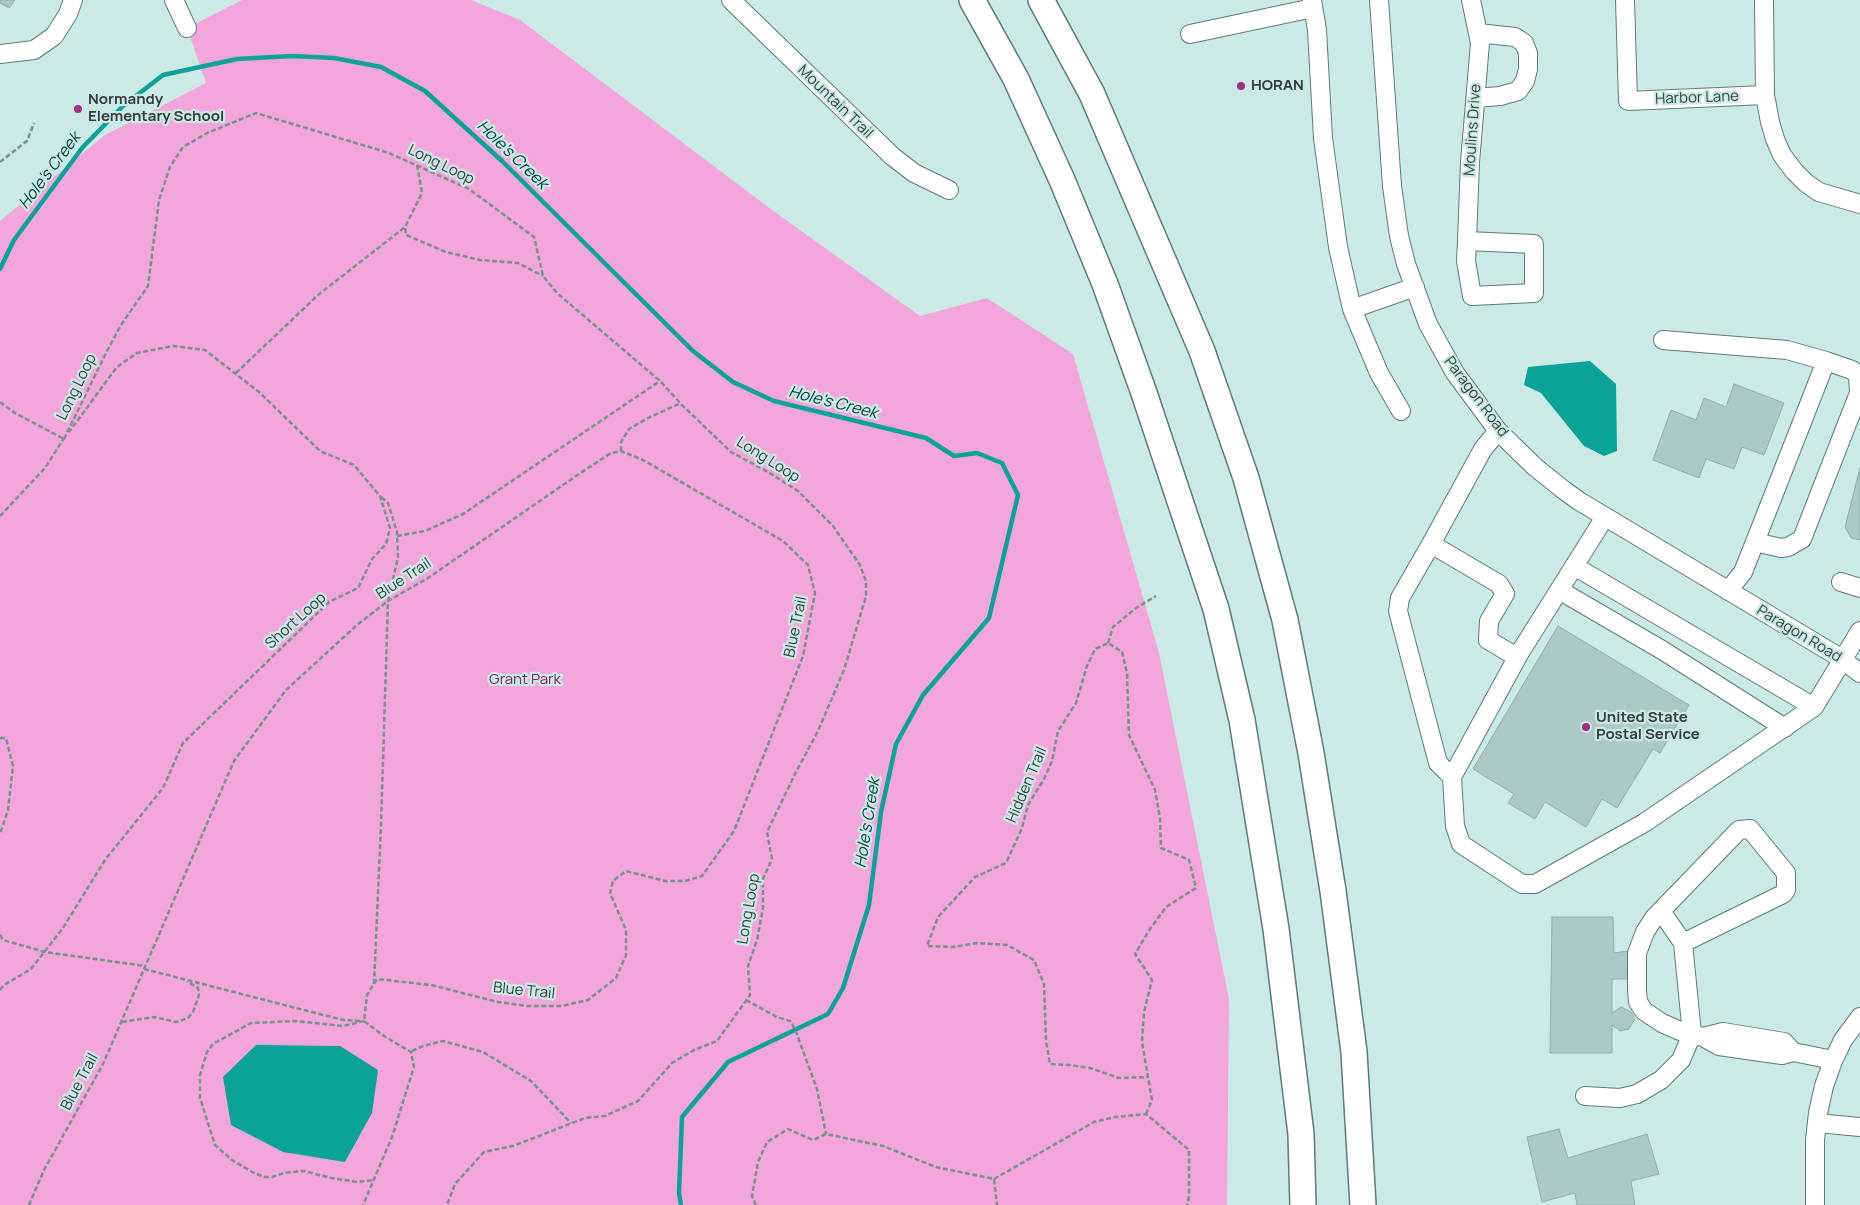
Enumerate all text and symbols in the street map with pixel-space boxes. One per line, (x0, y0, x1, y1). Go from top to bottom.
street label: Mountain Trail (794, 62, 876, 142)
place label: HORAN (1251, 77, 1304, 95)
marker: HORAN (1235, 80, 1247, 92)
street label: Moulins Drive (1461, 83, 1485, 177)
street label: Harbor Lane (1655, 88, 1739, 108)
place label: Normandy Elementary School (88, 91, 224, 126)
marker: Normandy Elementary School (72, 103, 84, 115)
water label: Hole's Creek (473, 117, 551, 193)
water label: Hole's Creek (15, 129, 85, 213)
street label: Long Loop (405, 141, 477, 189)
street label: Long Loop (53, 351, 101, 423)
street label: Paragon Road (1440, 353, 1512, 441)
water label: Hole's Creek (787, 383, 879, 423)
street label: Long Loop (733, 433, 803, 487)
street label: Blue Trail (373, 555, 435, 603)
street label: Short Loop (262, 589, 330, 653)
street label: Blue Trail (781, 595, 811, 659)
street label: Paragon Road (1753, 602, 1845, 666)
park label: Grant Park (489, 671, 561, 689)
place label: United State Postal Service (1596, 709, 1700, 744)
marker: United State Postal Service (1580, 721, 1592, 733)
street label: Hidden Trail (1003, 744, 1051, 826)
water label: Hole's Creek (851, 777, 885, 869)
street label: Long Loop (734, 872, 764, 946)
street label: Blue Trail (492, 979, 556, 1003)
street label: Blue Trail (57, 1050, 103, 1114)

